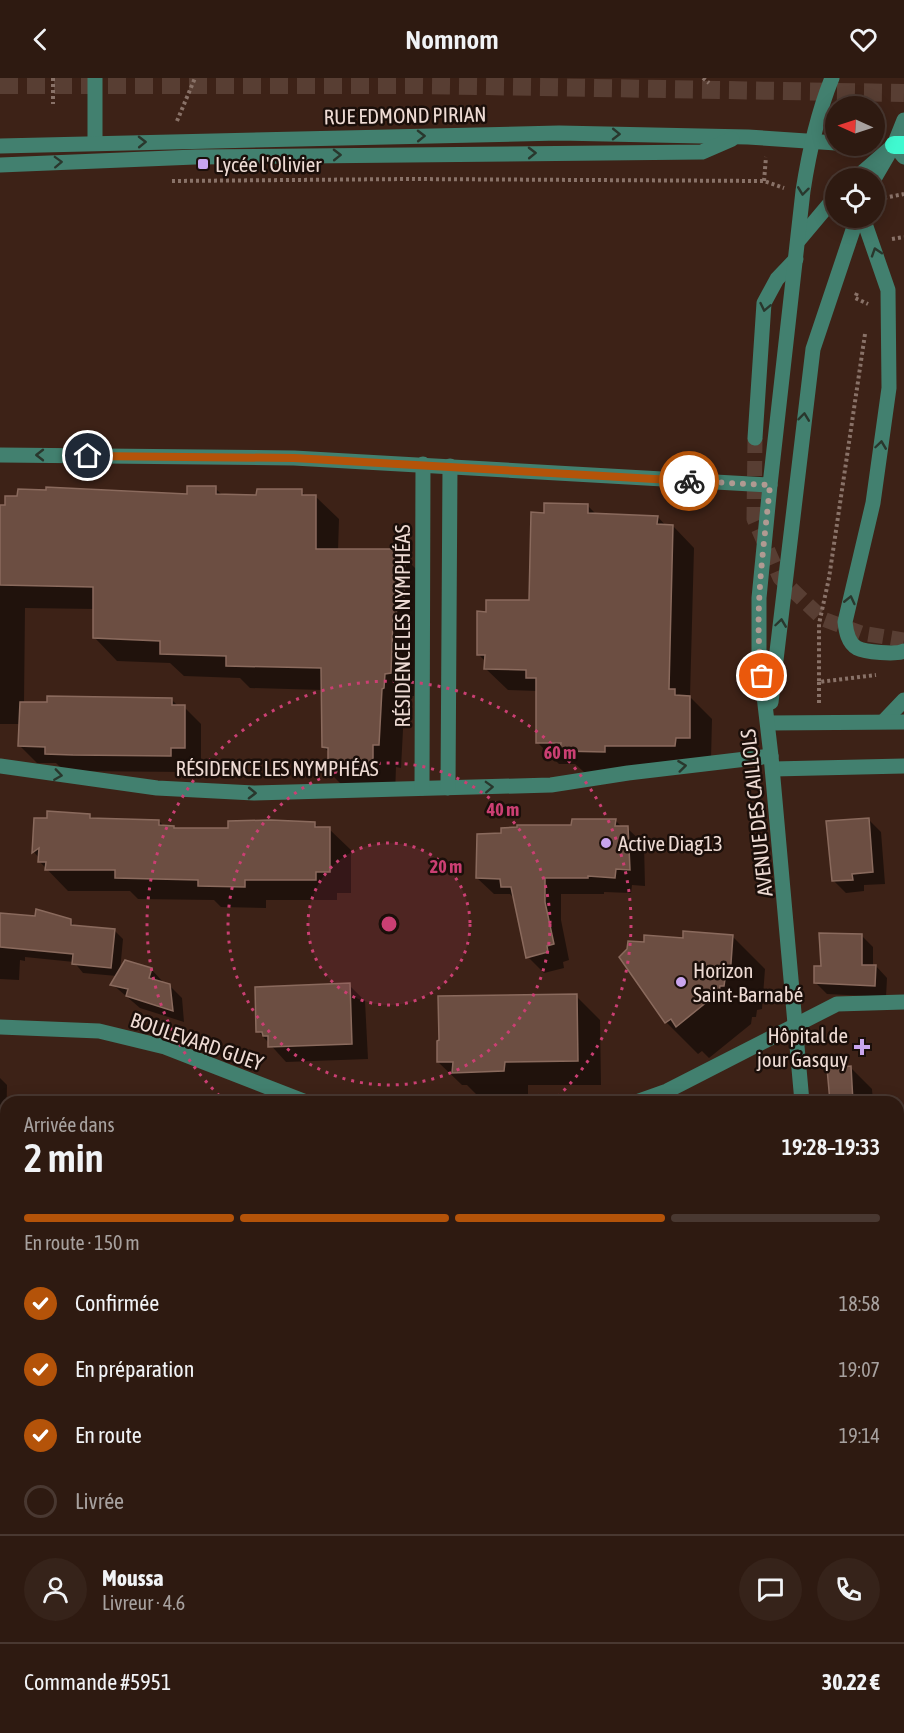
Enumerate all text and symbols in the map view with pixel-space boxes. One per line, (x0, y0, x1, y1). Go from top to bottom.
icon: back (24, 23, 57, 56)
icon: heart (847, 23, 880, 56)
text: Nomnom (405, 24, 499, 55)
north arrow (825, 96, 885, 156)
map controls (825, 96, 885, 228)
street label: RUE EDMOND PIRIAN (323, 102, 487, 128)
one-way arrow (612, 128, 621, 140)
one-way arrow (417, 130, 426, 142)
one-way arrow (138, 136, 147, 148)
one-way arrow (528, 147, 537, 159)
one-way arrow (333, 149, 342, 161)
place label: Lycée l'Olivier (215, 152, 322, 176)
one-way arrow (54, 156, 63, 169)
marker: Lycée l'Olivier (196, 157, 210, 171)
button: locate (825, 168, 885, 228)
one-way arrow (798, 187, 810, 196)
one-way arrow (871, 247, 883, 258)
one-way arrow (759, 302, 772, 312)
one-way arrow (797, 412, 809, 421)
pin (62, 430, 113, 481)
icon: home (71, 439, 104, 472)
one-way arrow (874, 440, 886, 449)
one-way arrow (35, 449, 44, 462)
courier (659, 451, 719, 511)
icon: bike (673, 465, 706, 498)
street label: RÉSIDENCE LES NYMPHÉAS (390, 524, 414, 728)
one-way arrow (843, 595, 856, 605)
one-way arrow (774, 618, 787, 628)
pin (736, 650, 787, 701)
icon: bag (745, 659, 778, 692)
street label: AVENUE DES CAILLOLS (735, 728, 777, 898)
text: 60 m (544, 742, 576, 763)
street label: RÉSIDENCE LES NYMPHÉAS (175, 756, 379, 780)
one-way arrow (678, 761, 687, 773)
one-way arrow (53, 768, 62, 780)
one-way arrow (484, 781, 493, 793)
one-way arrow (247, 787, 256, 799)
text: 40 m (486, 799, 519, 820)
place label: Active Diag13 (618, 831, 723, 855)
marker: Active Diag13 (599, 836, 613, 850)
text: 20 m (430, 856, 462, 877)
centre of rings (379, 914, 399, 934)
place label: Horizon Saint-Barnabé (693, 958, 803, 1006)
marker: Horizon Saint-Barnabé (674, 975, 688, 989)
street label: BOULEVARD GUEY (127, 1007, 267, 1075)
place label: Hôpital de jour Gasquy (756, 1023, 848, 1071)
marker: Hôpital de jour Gasquy (853, 1038, 871, 1056)
text: Arrivée dans (24, 1113, 115, 1136)
text: 19:28–19:33 (782, 1134, 880, 1160)
text: 2 min (24, 1136, 104, 1180)
text: En route · 150 m (24, 1231, 140, 1254)
icon: check (24, 1287, 57, 1320)
text: Confirmée (75, 1290, 159, 1316)
text: 18:58 (839, 1292, 880, 1315)
icon: check (24, 1353, 57, 1386)
text: En préparation (75, 1356, 194, 1382)
text: 19:07 (838, 1358, 880, 1381)
icon: check (24, 1419, 57, 1452)
text: En route (75, 1422, 142, 1448)
text: 19:14 (839, 1424, 880, 1447)
text: Livrée (75, 1488, 124, 1514)
button: person (24, 1558, 87, 1621)
button: chat (739, 1558, 802, 1621)
button: phone (817, 1558, 880, 1621)
text: Moussa (102, 1565, 163, 1591)
text: Livreur · 4.6 (102, 1591, 185, 1614)
text: Commande #5951 (24, 1669, 171, 1695)
text: 30.22 € (822, 1669, 880, 1695)

